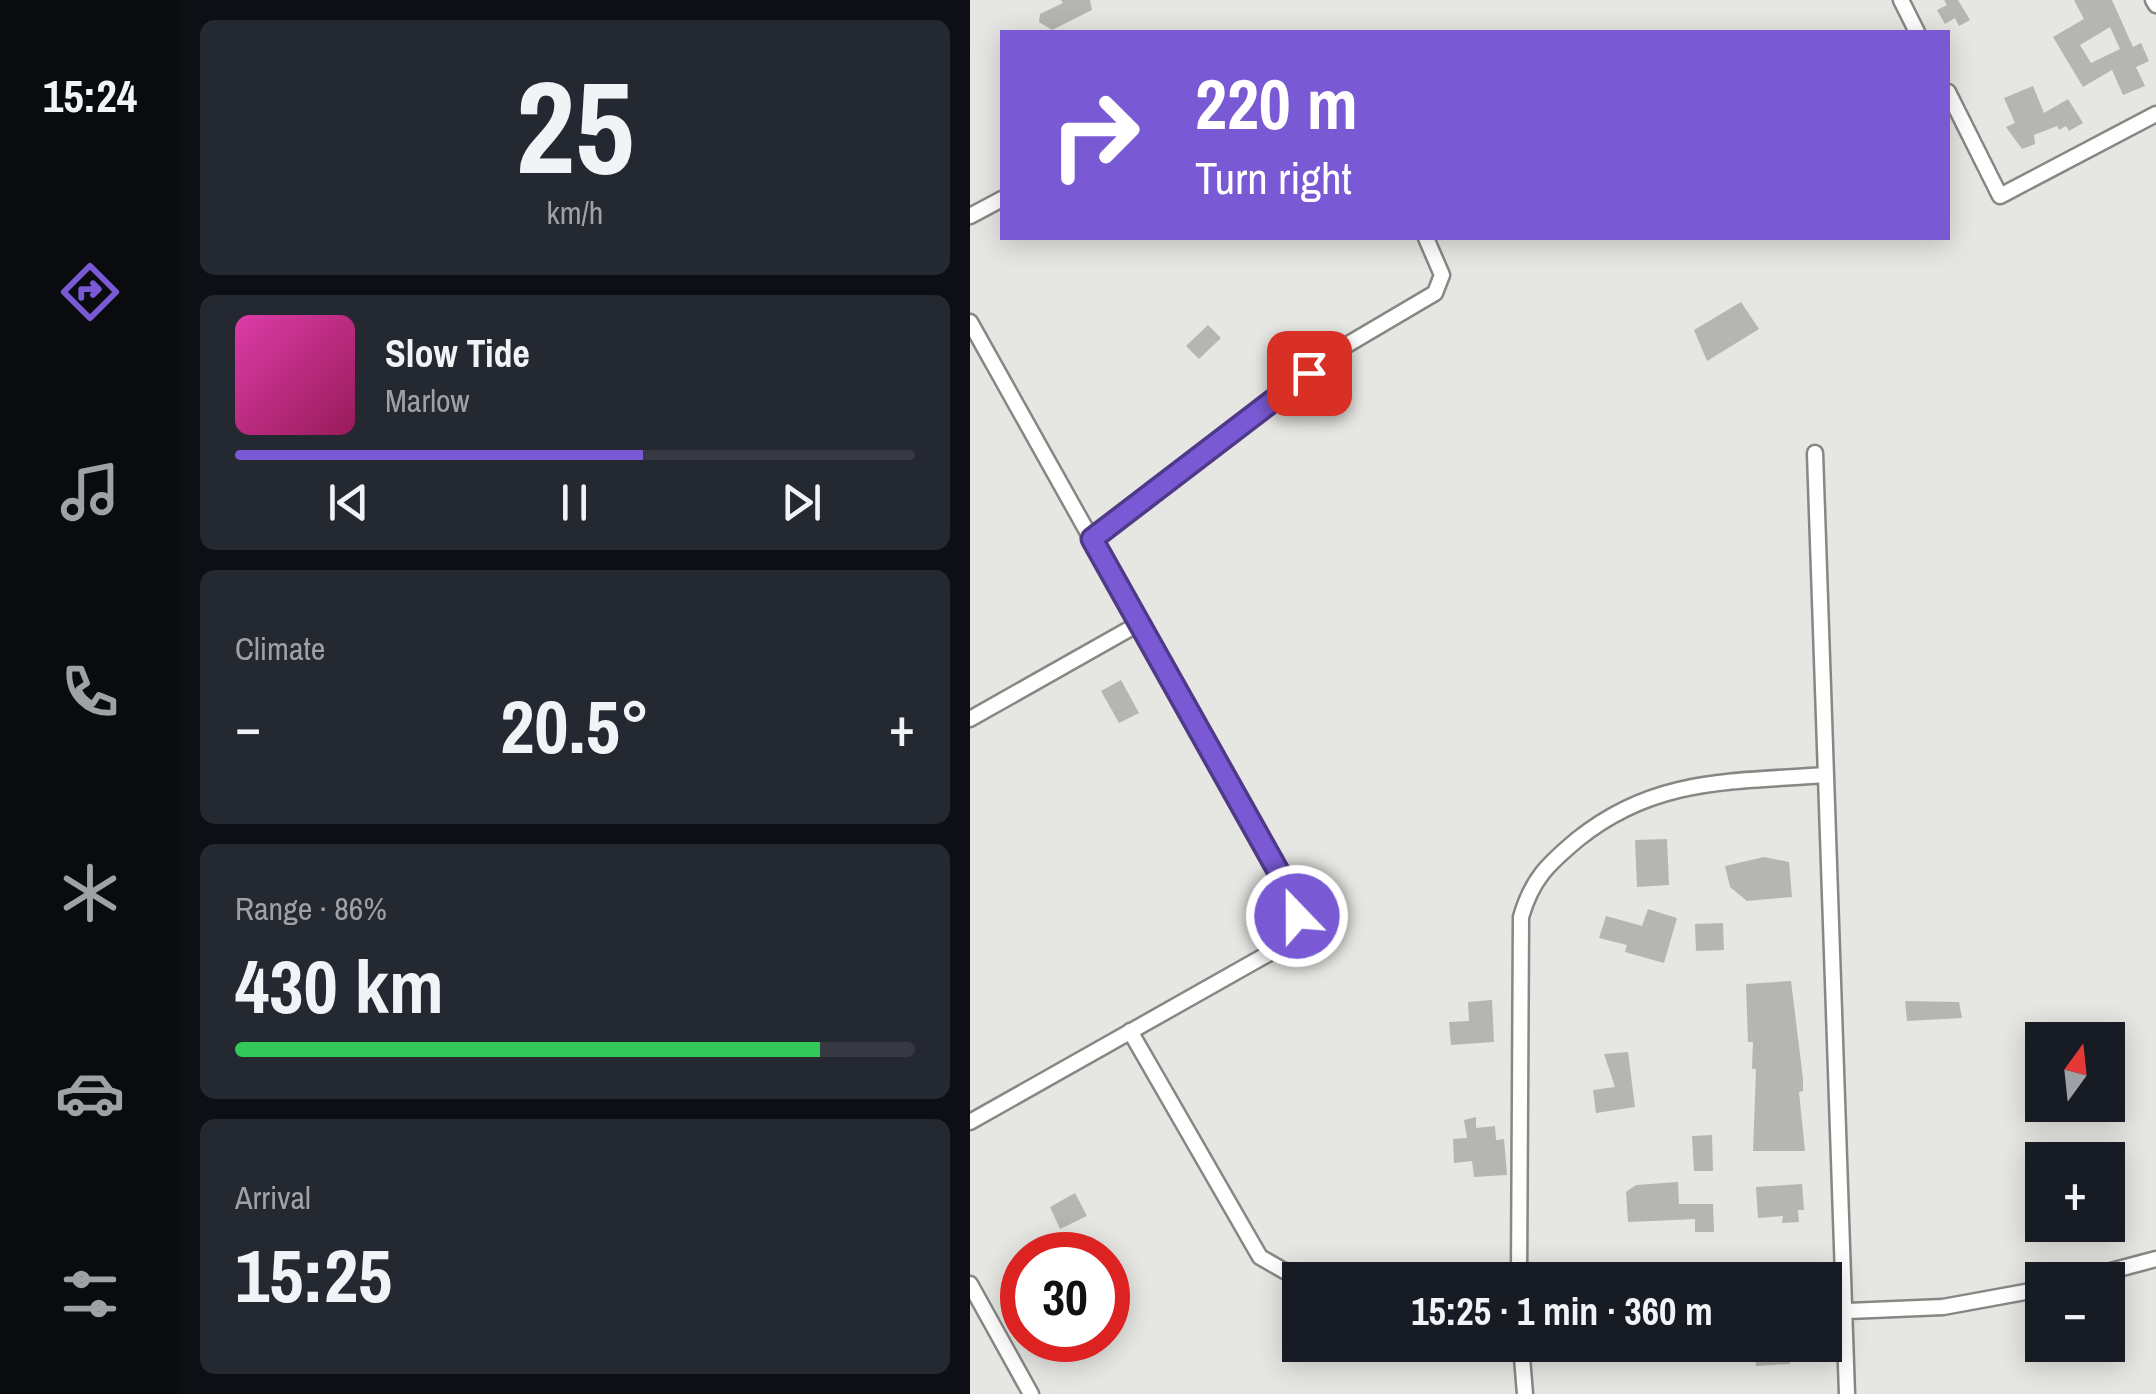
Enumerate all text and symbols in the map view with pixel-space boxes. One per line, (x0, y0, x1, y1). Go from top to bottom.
text: 25 (516, 38, 634, 214)
text: 220 m (1195, 57, 1358, 151)
text: 15:24 (43, 65, 137, 126)
icon: right (1030, 70, 1160, 200)
text: Turn right (1195, 147, 1352, 208)
text: km/h (547, 191, 603, 234)
icon: directions (55, 257, 125, 327)
text: Slow Tide (385, 328, 530, 379)
pin (1267, 331, 1352, 416)
icon: arrive (1282, 346, 1337, 401)
text: Marlow (385, 379, 470, 422)
icon: music (55, 457, 125, 527)
icon: previous (321, 475, 376, 530)
icon: pause (547, 475, 602, 530)
icon: next (774, 475, 829, 530)
text: Climate (235, 627, 325, 670)
icon: phone (55, 657, 125, 727)
text: 20.5° (500, 675, 650, 776)
text: − (235, 689, 261, 763)
text: + (889, 689, 915, 763)
icon: climate (55, 858, 125, 928)
position arrow (1245, 864, 1349, 968)
text: Range · 86% (235, 887, 387, 930)
text: 430 km (235, 935, 444, 1036)
north arrow (2025, 1022, 2125, 1122)
map controls (2025, 1022, 2125, 1362)
icon: car (55, 1058, 125, 1128)
button: + (2025, 1142, 2125, 1242)
text: Arrival (235, 1176, 311, 1219)
text: 15:25 (235, 1224, 392, 1325)
speed limit sign: 30 (1000, 1232, 1130, 1362)
icon: filters (55, 1259, 125, 1329)
button: − (2025, 1262, 2125, 1362)
text: 15:25 · 1 min · 360 m (1411, 1286, 1713, 1337)

